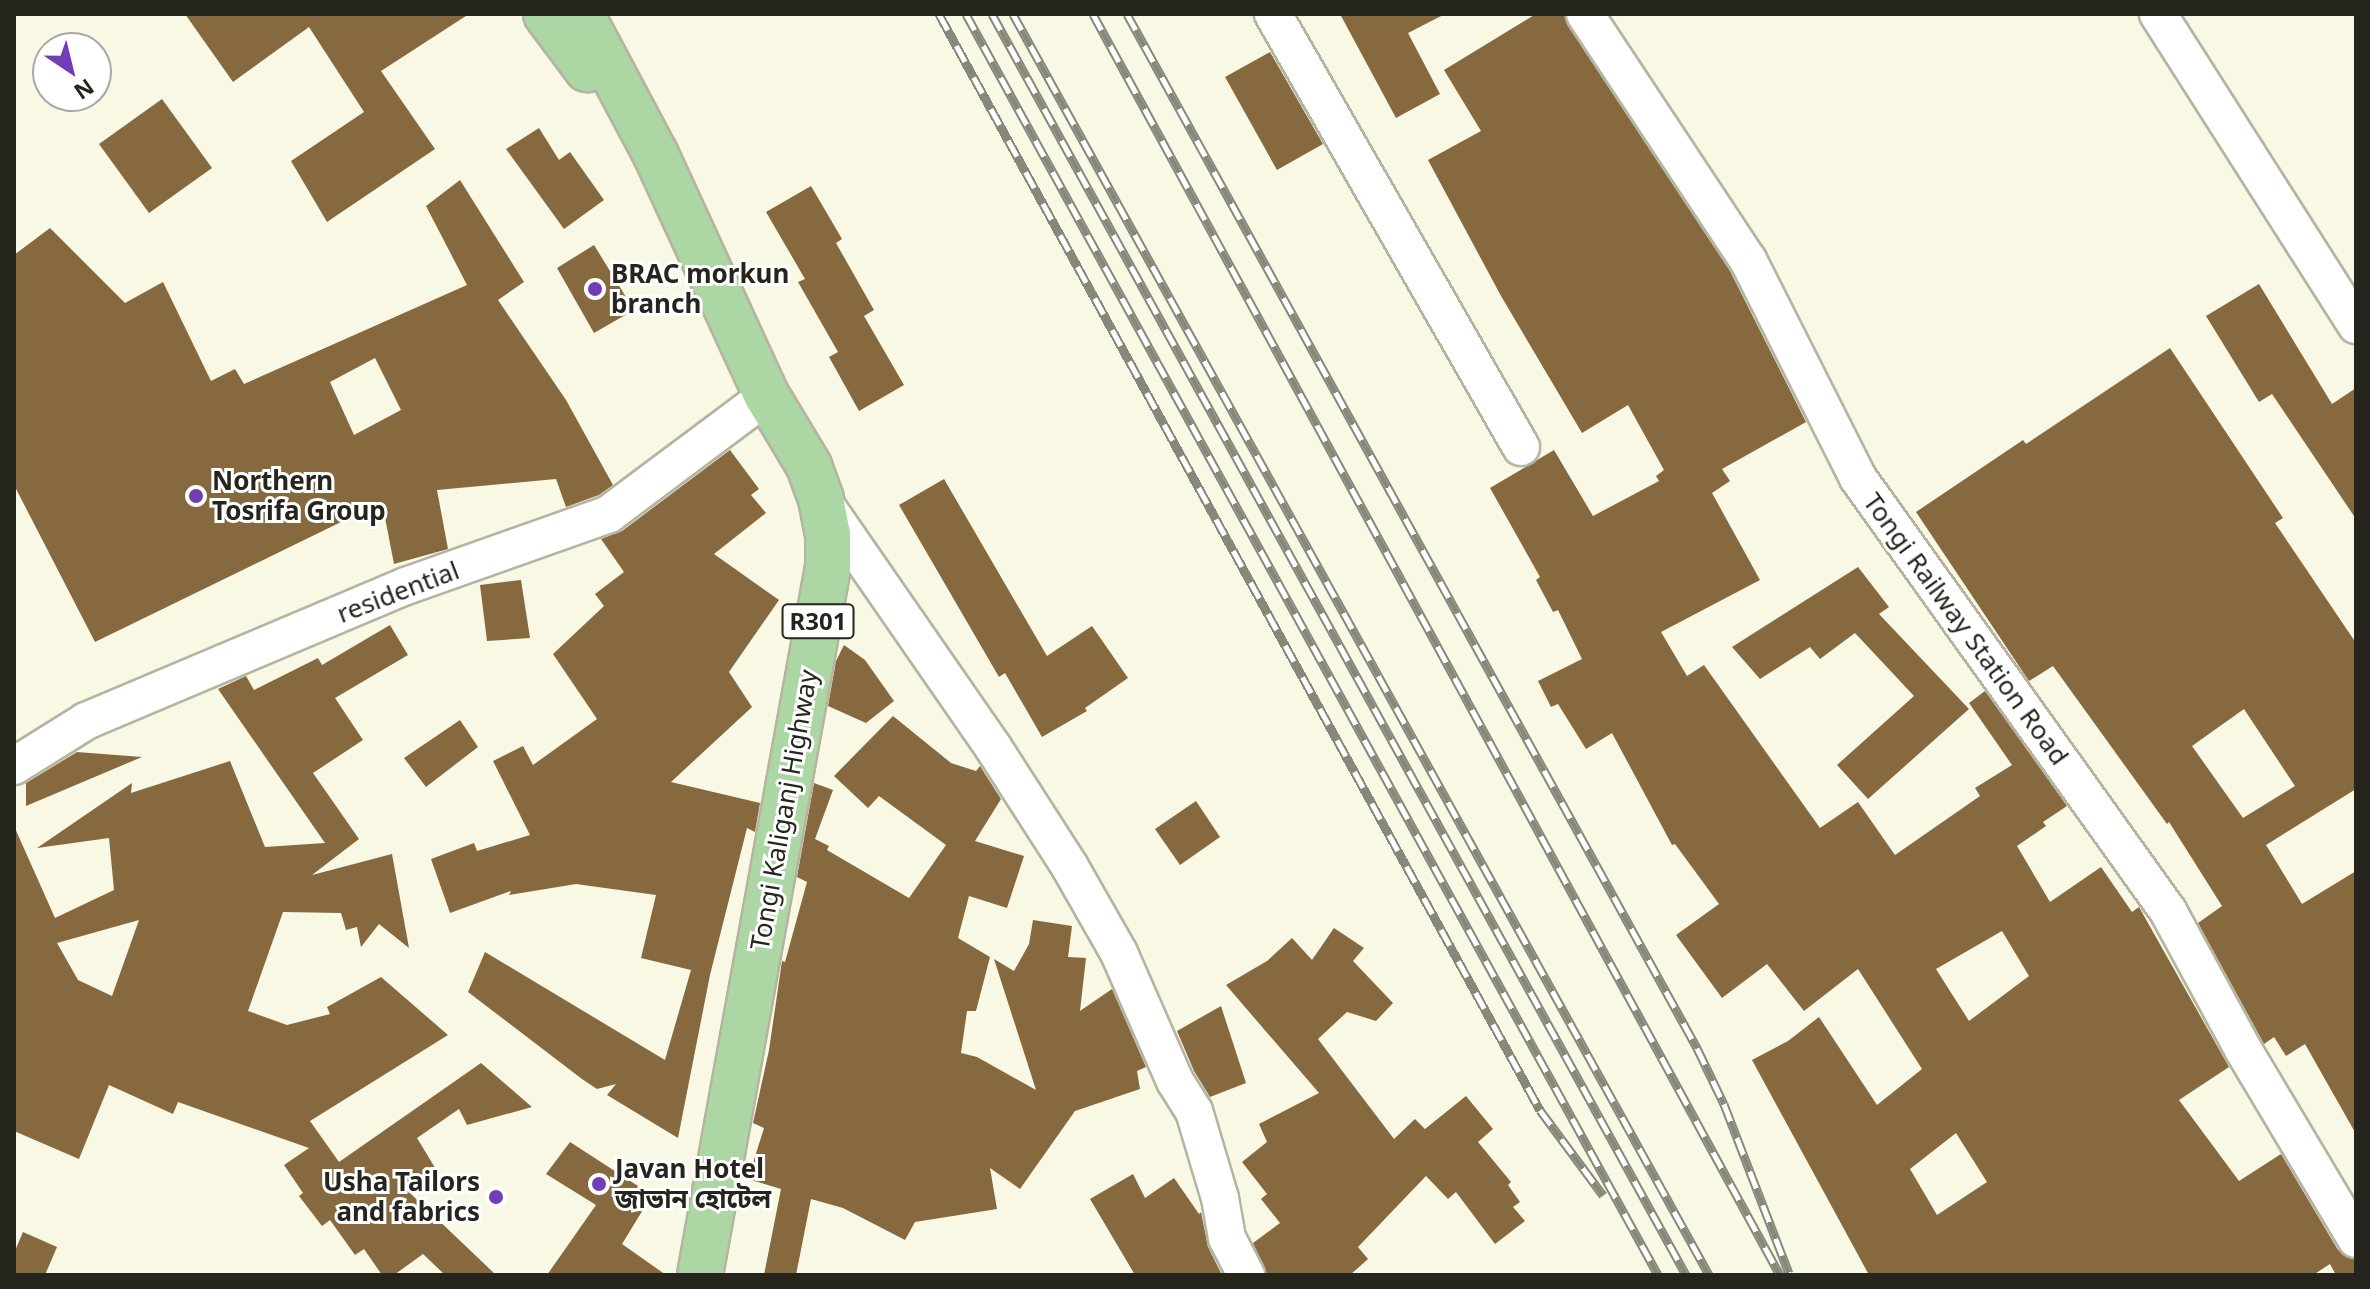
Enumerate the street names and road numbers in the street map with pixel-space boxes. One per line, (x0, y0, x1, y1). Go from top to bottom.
street label: Tongi Railway Station Road (1857, 487, 2075, 771)
street label: residential (333, 554, 463, 630)
road number: R301 (780, 601, 856, 641)
street label: Tongi Kaliganj Highway (744, 667, 824, 953)

